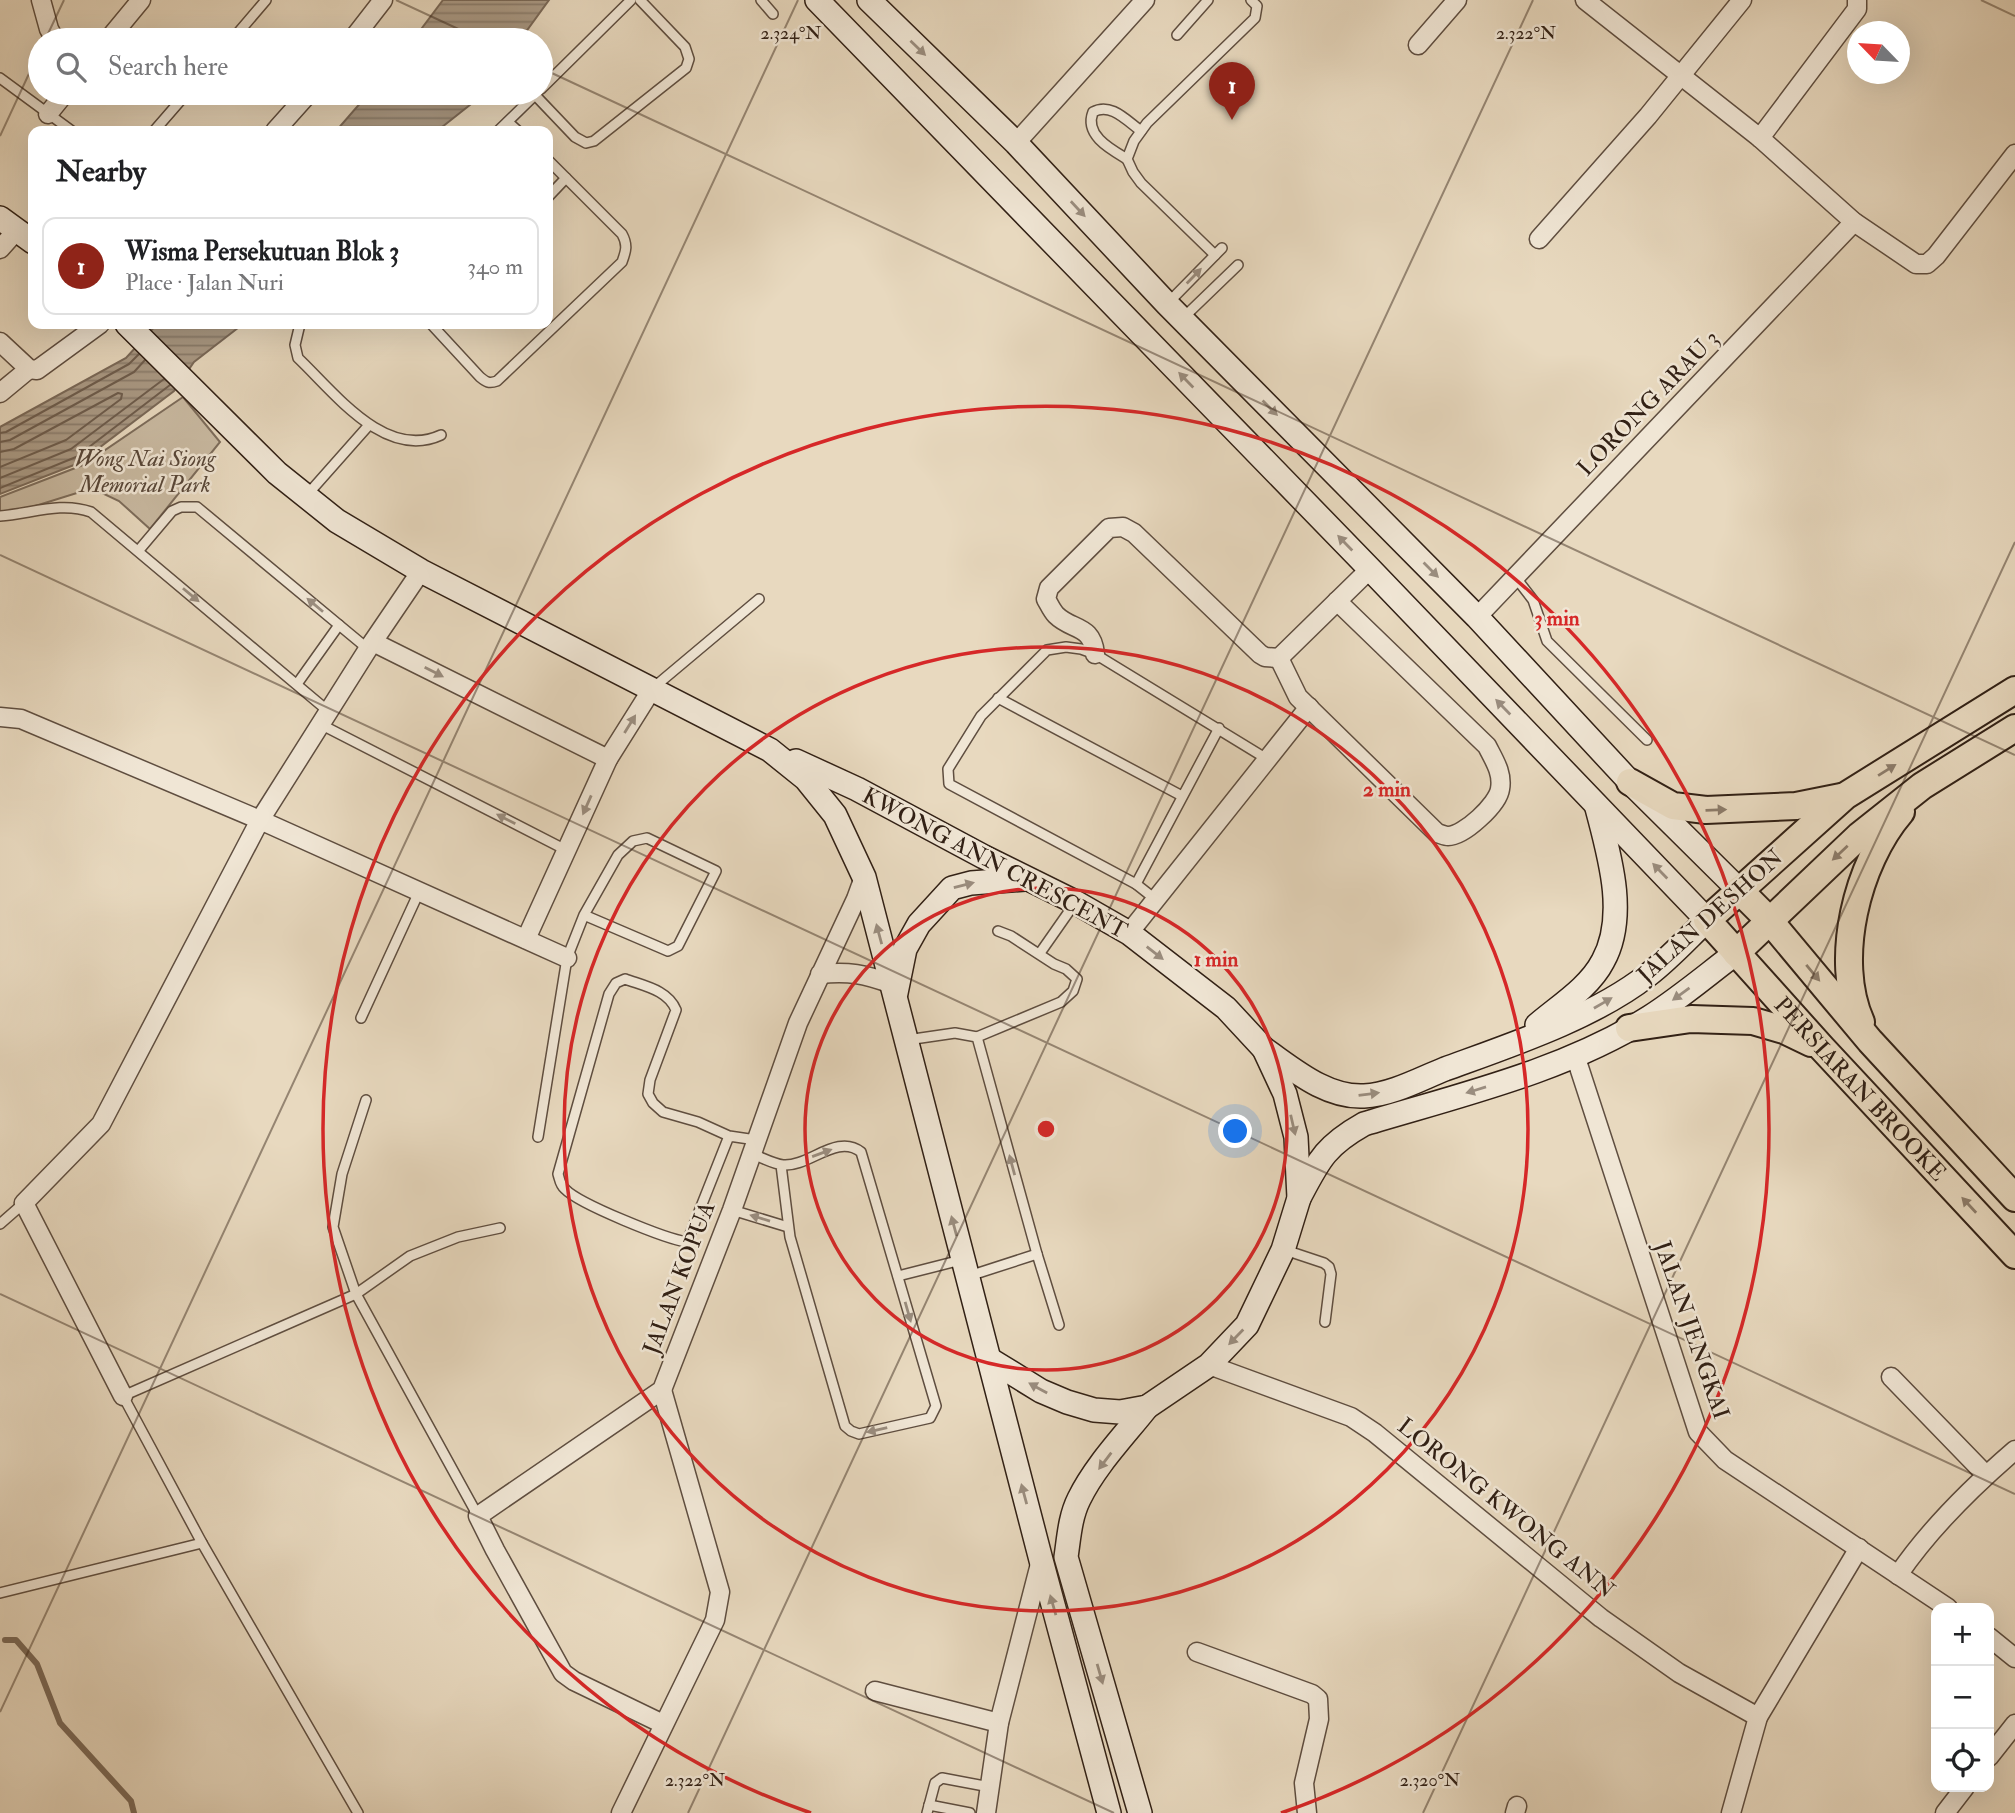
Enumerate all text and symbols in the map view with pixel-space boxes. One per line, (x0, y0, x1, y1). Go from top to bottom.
north arrow (1847, 21, 1910, 84)
text: 2.324°N (761, 22, 821, 45)
text: 2.322°N (1496, 22, 1556, 45)
search box (28, 28, 553, 105)
one-way arrow (909, 39, 926, 55)
icon: search (52, 48, 90, 86)
text: Search here (108, 51, 228, 83)
pin: 1 (1209, 62, 1255, 120)
text: Nearby (56, 153, 146, 190)
one-way arrow (1070, 200, 1086, 217)
text: Wisma Persekutuan Blok 3 (125, 236, 399, 268)
text: 1 (77, 252, 85, 281)
text: 340 m (467, 252, 523, 281)
text: Place · Jalan Nuri (125, 268, 284, 297)
one-way arrow (1186, 268, 1202, 285)
street label: LORONG ARAU 3 (1571, 324, 1725, 482)
one-way arrow (1179, 372, 1195, 389)
one-way arrow (1262, 399, 1278, 416)
park label: Wong Nai Siong Memorial Park (74, 444, 217, 499)
one-way arrow (1337, 535, 1353, 552)
one-way arrow (1422, 561, 1439, 578)
one-way arrow (183, 587, 200, 602)
one-way arrow (307, 598, 325, 613)
text: 3 min (1534, 605, 1580, 632)
one-way arrow (424, 667, 444, 678)
one-way arrow (1495, 699, 1511, 716)
one-way arrow (623, 714, 636, 733)
one-way arrow (1877, 764, 1897, 777)
text: 2 min (1363, 776, 1411, 803)
street label: KWONG ANN CRESCENT (858, 781, 1132, 945)
one-way arrow (581, 794, 592, 815)
one-way arrow (1705, 804, 1727, 815)
one-way arrow (496, 814, 516, 825)
street label: JALAN DESHON (1630, 843, 1789, 990)
one-way arrow (1832, 845, 1849, 862)
one-way arrow (1651, 863, 1668, 880)
one-way arrow (954, 879, 976, 890)
one-way arrow (873, 923, 883, 944)
one-way arrow (1146, 946, 1164, 960)
text: 1 min (1194, 946, 1238, 973)
one-way arrow (1805, 964, 1820, 981)
one-way arrow (1672, 986, 1690, 1000)
street label: PERSIARAN BROOKE (1768, 990, 1953, 1187)
one-way arrow (1593, 997, 1612, 1009)
one-way arrow (1466, 1085, 1487, 1095)
one-way arrow (1358, 1088, 1380, 1099)
your location (1218, 1114, 1252, 1148)
one-way arrow (1288, 1114, 1299, 1136)
centre of rings (1034, 1117, 1058, 1141)
one-way arrow (811, 1147, 832, 1158)
one-way arrow (1006, 1153, 1017, 1175)
one-way arrow (1961, 1196, 1977, 1214)
street label: JALAN KOPUA (636, 1197, 722, 1360)
one-way arrow (750, 1212, 771, 1222)
one-way arrow (948, 1215, 959, 1237)
street label: JALAN JENGKAI (1648, 1236, 1736, 1423)
one-way arrow (904, 1302, 914, 1323)
one-way arrow (1228, 1328, 1244, 1345)
one-way arrow (1027, 1383, 1047, 1395)
street label: LORONG KWONG ANN (1391, 1411, 1621, 1605)
one-way arrow (866, 1424, 888, 1435)
one-way arrow (1098, 1452, 1112, 1470)
one-way arrow (1018, 1483, 1029, 1505)
one-way arrow (1048, 1594, 1058, 1615)
map controls (1931, 1603, 1994, 1792)
button: + (1931, 1603, 1994, 1666)
one-way arrow (1095, 1664, 1105, 1685)
button: − (1931, 1666, 1994, 1729)
button: locate (1931, 1729, 1994, 1792)
text: 2.322°N (665, 1769, 725, 1792)
text: 2.320°N (1400, 1769, 1460, 1792)

